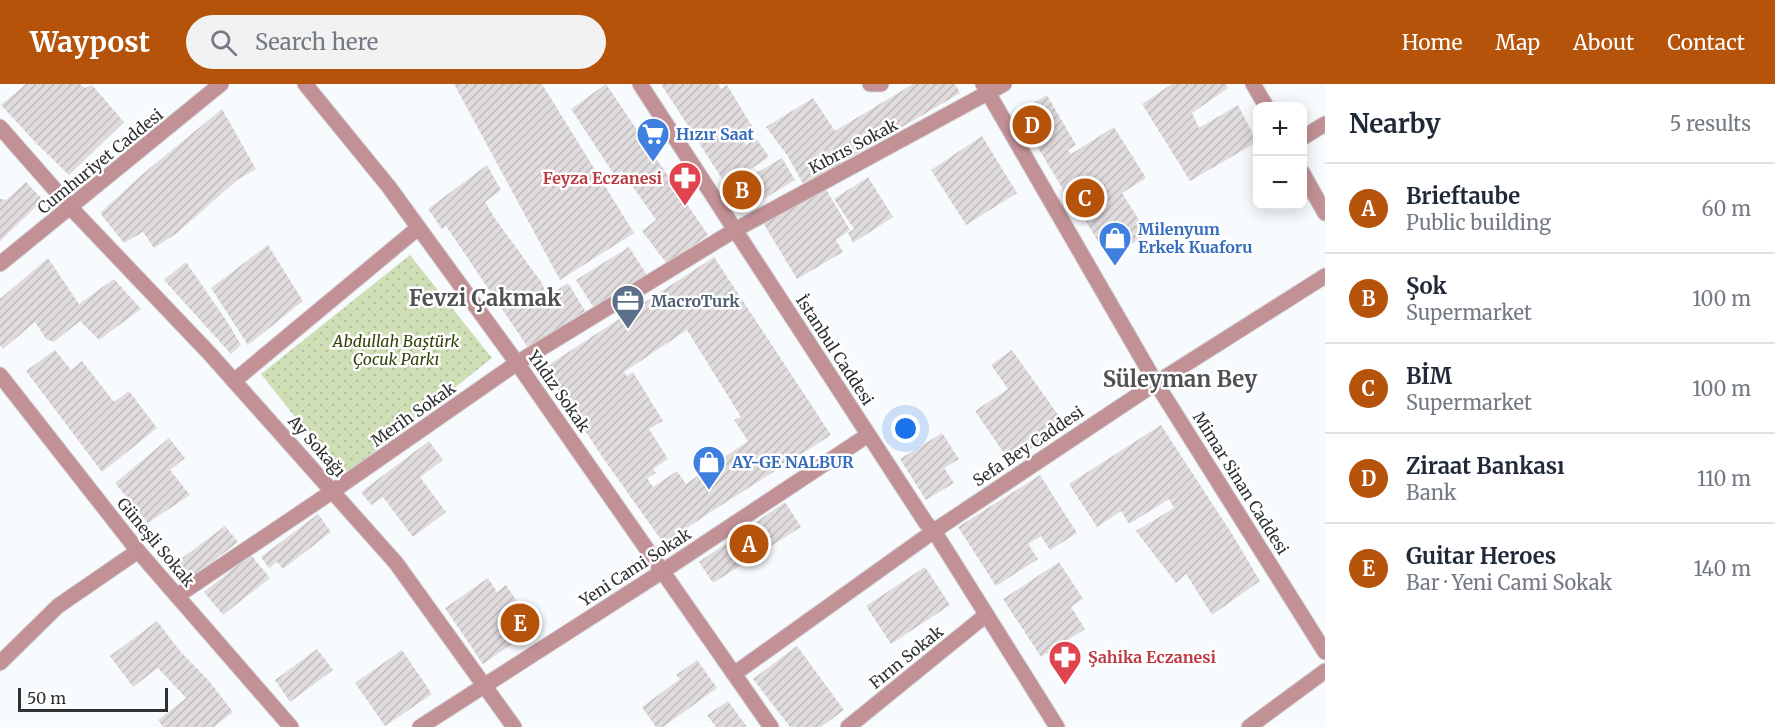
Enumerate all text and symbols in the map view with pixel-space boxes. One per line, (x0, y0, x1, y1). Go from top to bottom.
search box (186, 15, 606, 69)
text: Waypost (30, 24, 150, 60)
icon: search (207, 26, 240, 59)
text: Search here (255, 28, 378, 56)
text: Home (1402, 29, 1462, 56)
text: Map (1495, 29, 1540, 56)
text: About (1573, 29, 1634, 56)
text: Contact (1667, 29, 1745, 56)
pin: D (1012, 102, 1052, 147)
map controls (1253, 102, 1307, 210)
button: + (1253, 102, 1307, 156)
street label: Cumhuriyet Caddesi (33, 104, 167, 218)
text: Nearby (1349, 107, 1441, 140)
text: 5 results (1670, 111, 1751, 136)
street label: Kıbrıs Sokak (805, 114, 902, 178)
supermarket icon: Hızır Saat (635, 116, 671, 163)
place label: Hızır Saat (676, 124, 755, 144)
button: − (1253, 156, 1307, 210)
pharmacy icon: Feyza Eczanesi (667, 160, 703, 207)
place label: Feyza Eczanesi (543, 168, 663, 188)
pin: B (722, 168, 762, 212)
pin: C (1066, 176, 1104, 220)
text: Brieftaube (1406, 182, 1520, 210)
text: A (1361, 196, 1376, 221)
text: 60 m (1701, 196, 1751, 221)
text: Public building (1406, 210, 1551, 235)
place label: Milenyum Erkek Kuaforu (1138, 219, 1252, 257)
shop icon: Milenyum Erkek Kuaforu (1097, 220, 1133, 267)
text: Şok (1406, 272, 1447, 300)
office icon: MacroTurk (610, 283, 646, 330)
district label: Fevzi Çakmak (409, 284, 562, 312)
text: B (1362, 286, 1375, 311)
text: 100 m (1692, 286, 1751, 311)
place label: MacroTurk (651, 291, 740, 311)
street label: İstanbul Caddesi (792, 291, 878, 409)
text: Supermarket (1406, 300, 1532, 325)
park label: Abdullah Baştürk Çocuk Parkı (331, 331, 459, 369)
street label: Yıldız Sokak (523, 346, 595, 436)
text: BİM (1406, 362, 1452, 390)
district label: Süleyman Bey (1103, 365, 1258, 393)
text: C (1362, 376, 1375, 401)
text: 100 m (1692, 376, 1751, 401)
street label: Merih Sokak (367, 377, 460, 450)
text: Supermarket (1406, 390, 1532, 415)
street label: Sefa Bey Caddesi (969, 402, 1087, 490)
street label: Mimar Sinan Caddesi (1189, 408, 1293, 558)
street label: Ay Sokağı (284, 410, 350, 481)
your location (891, 414, 920, 443)
shop icon: AY-GE NALBUR (691, 444, 727, 491)
place label: AY-GE NALBUR (731, 452, 854, 472)
text: Ziraat Bankası (1406, 452, 1564, 480)
text: D (1361, 466, 1376, 491)
text: 110 m (1697, 466, 1751, 491)
text: Bank (1406, 480, 1457, 505)
street label: Güneşli Sokak (113, 493, 200, 591)
pin: A (730, 522, 768, 566)
street label: Yeni Cami Sokak (575, 523, 695, 611)
text: Guitar Heroes (1406, 542, 1556, 570)
text: E (1362, 556, 1375, 581)
text: 140 m (1694, 556, 1751, 581)
text: Bar · Yeni Cami Sokak (1406, 570, 1612, 595)
pin: E (500, 600, 540, 646)
street label: Fırın Sokak (865, 621, 948, 693)
pharmacy icon: Şahika Eczanesi (1047, 639, 1083, 686)
place label: Şahika Eczanesi (1088, 647, 1216, 667)
scale bar (18, 685, 168, 712)
text: 50 m (27, 688, 66, 708)

